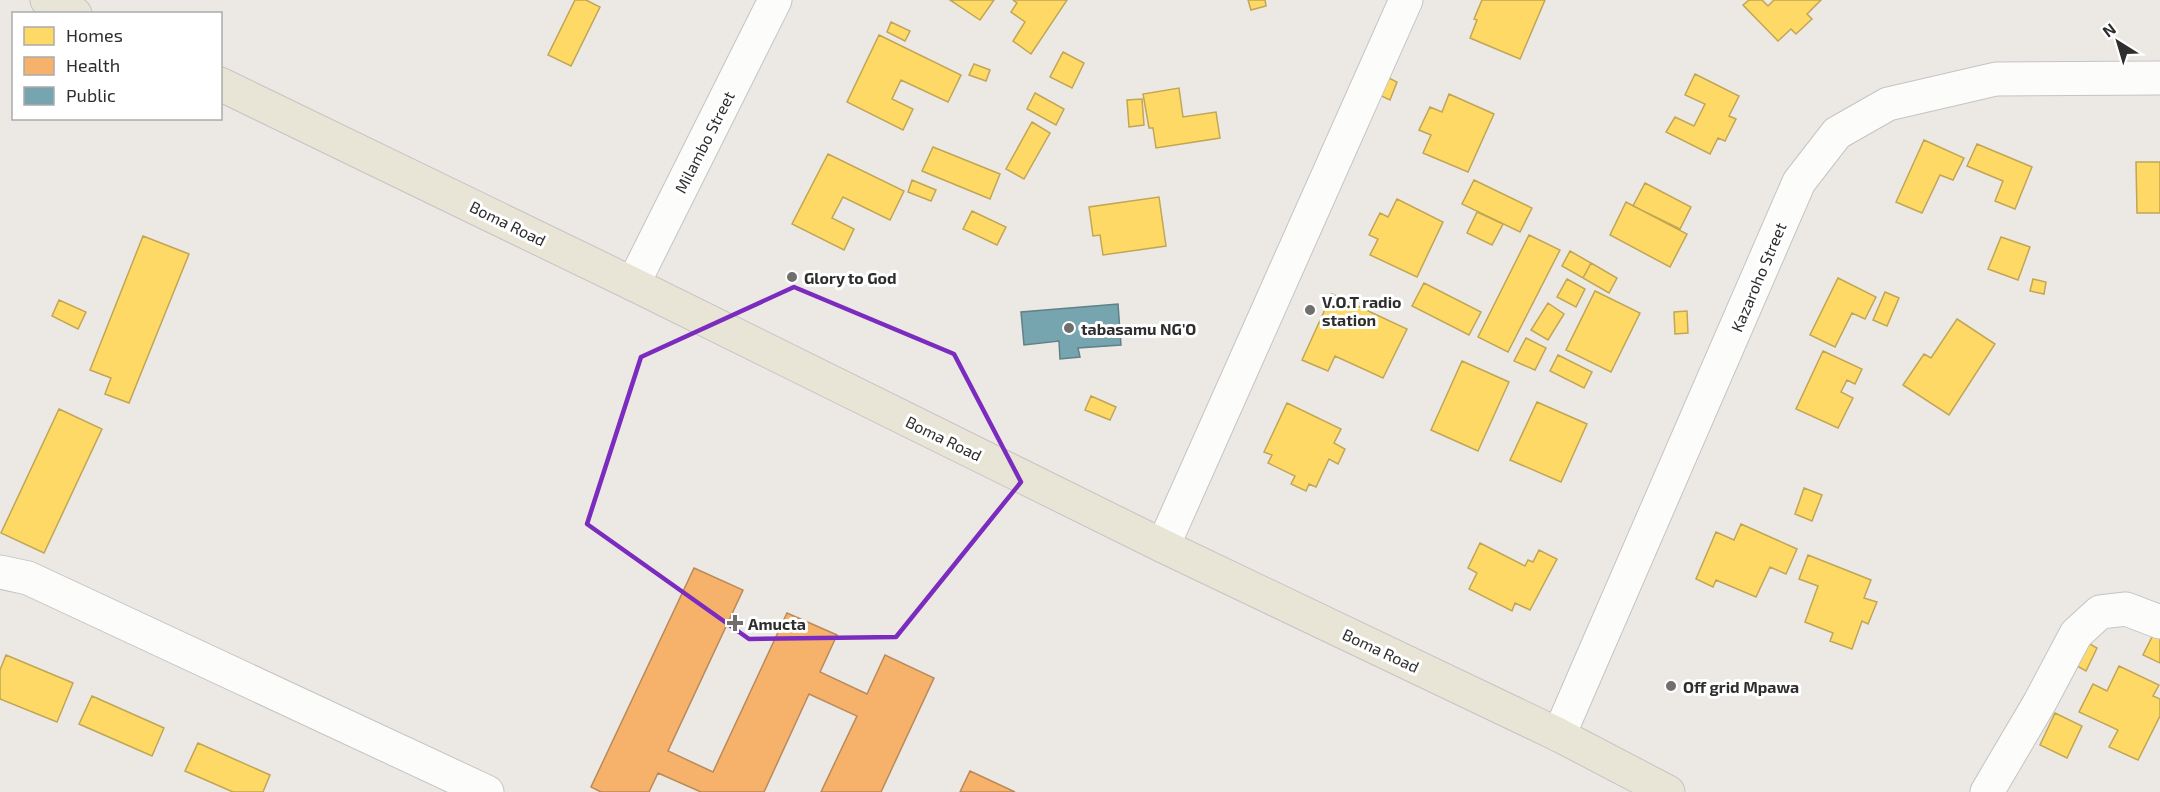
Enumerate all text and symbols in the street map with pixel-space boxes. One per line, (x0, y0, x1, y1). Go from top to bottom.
legend (12, 12, 222, 120)
north arrow (2088, 12, 2148, 72)
text: N (2098, 19, 2119, 41)
text: Homes (66, 24, 123, 46)
text: Health (66, 54, 120, 76)
text: Public (66, 84, 116, 106)
street label: Milambo Street (670, 88, 738, 196)
street label: Boma Road (467, 196, 549, 250)
street label: Kazaroho Street (1726, 219, 1790, 335)
place label: Glory to God (804, 268, 897, 288)
marker: Glory to God (785, 270, 799, 284)
place label: V.O.T radio station (1322, 292, 1402, 329)
marker: V.O.T radio station (1303, 303, 1317, 317)
place label: tabasamu NG'O (1081, 319, 1196, 338)
marker: tabasamu NG'O (1062, 321, 1076, 335)
street label: Boma Road (903, 411, 985, 465)
marker: Amucta (726, 614, 744, 632)
place label: Amucta (748, 614, 806, 633)
street label: Boma Road (1340, 624, 1422, 676)
place label: Off grid Mpawa (1683, 677, 1799, 696)
marker: Off grid Mpawa (1664, 679, 1678, 693)

